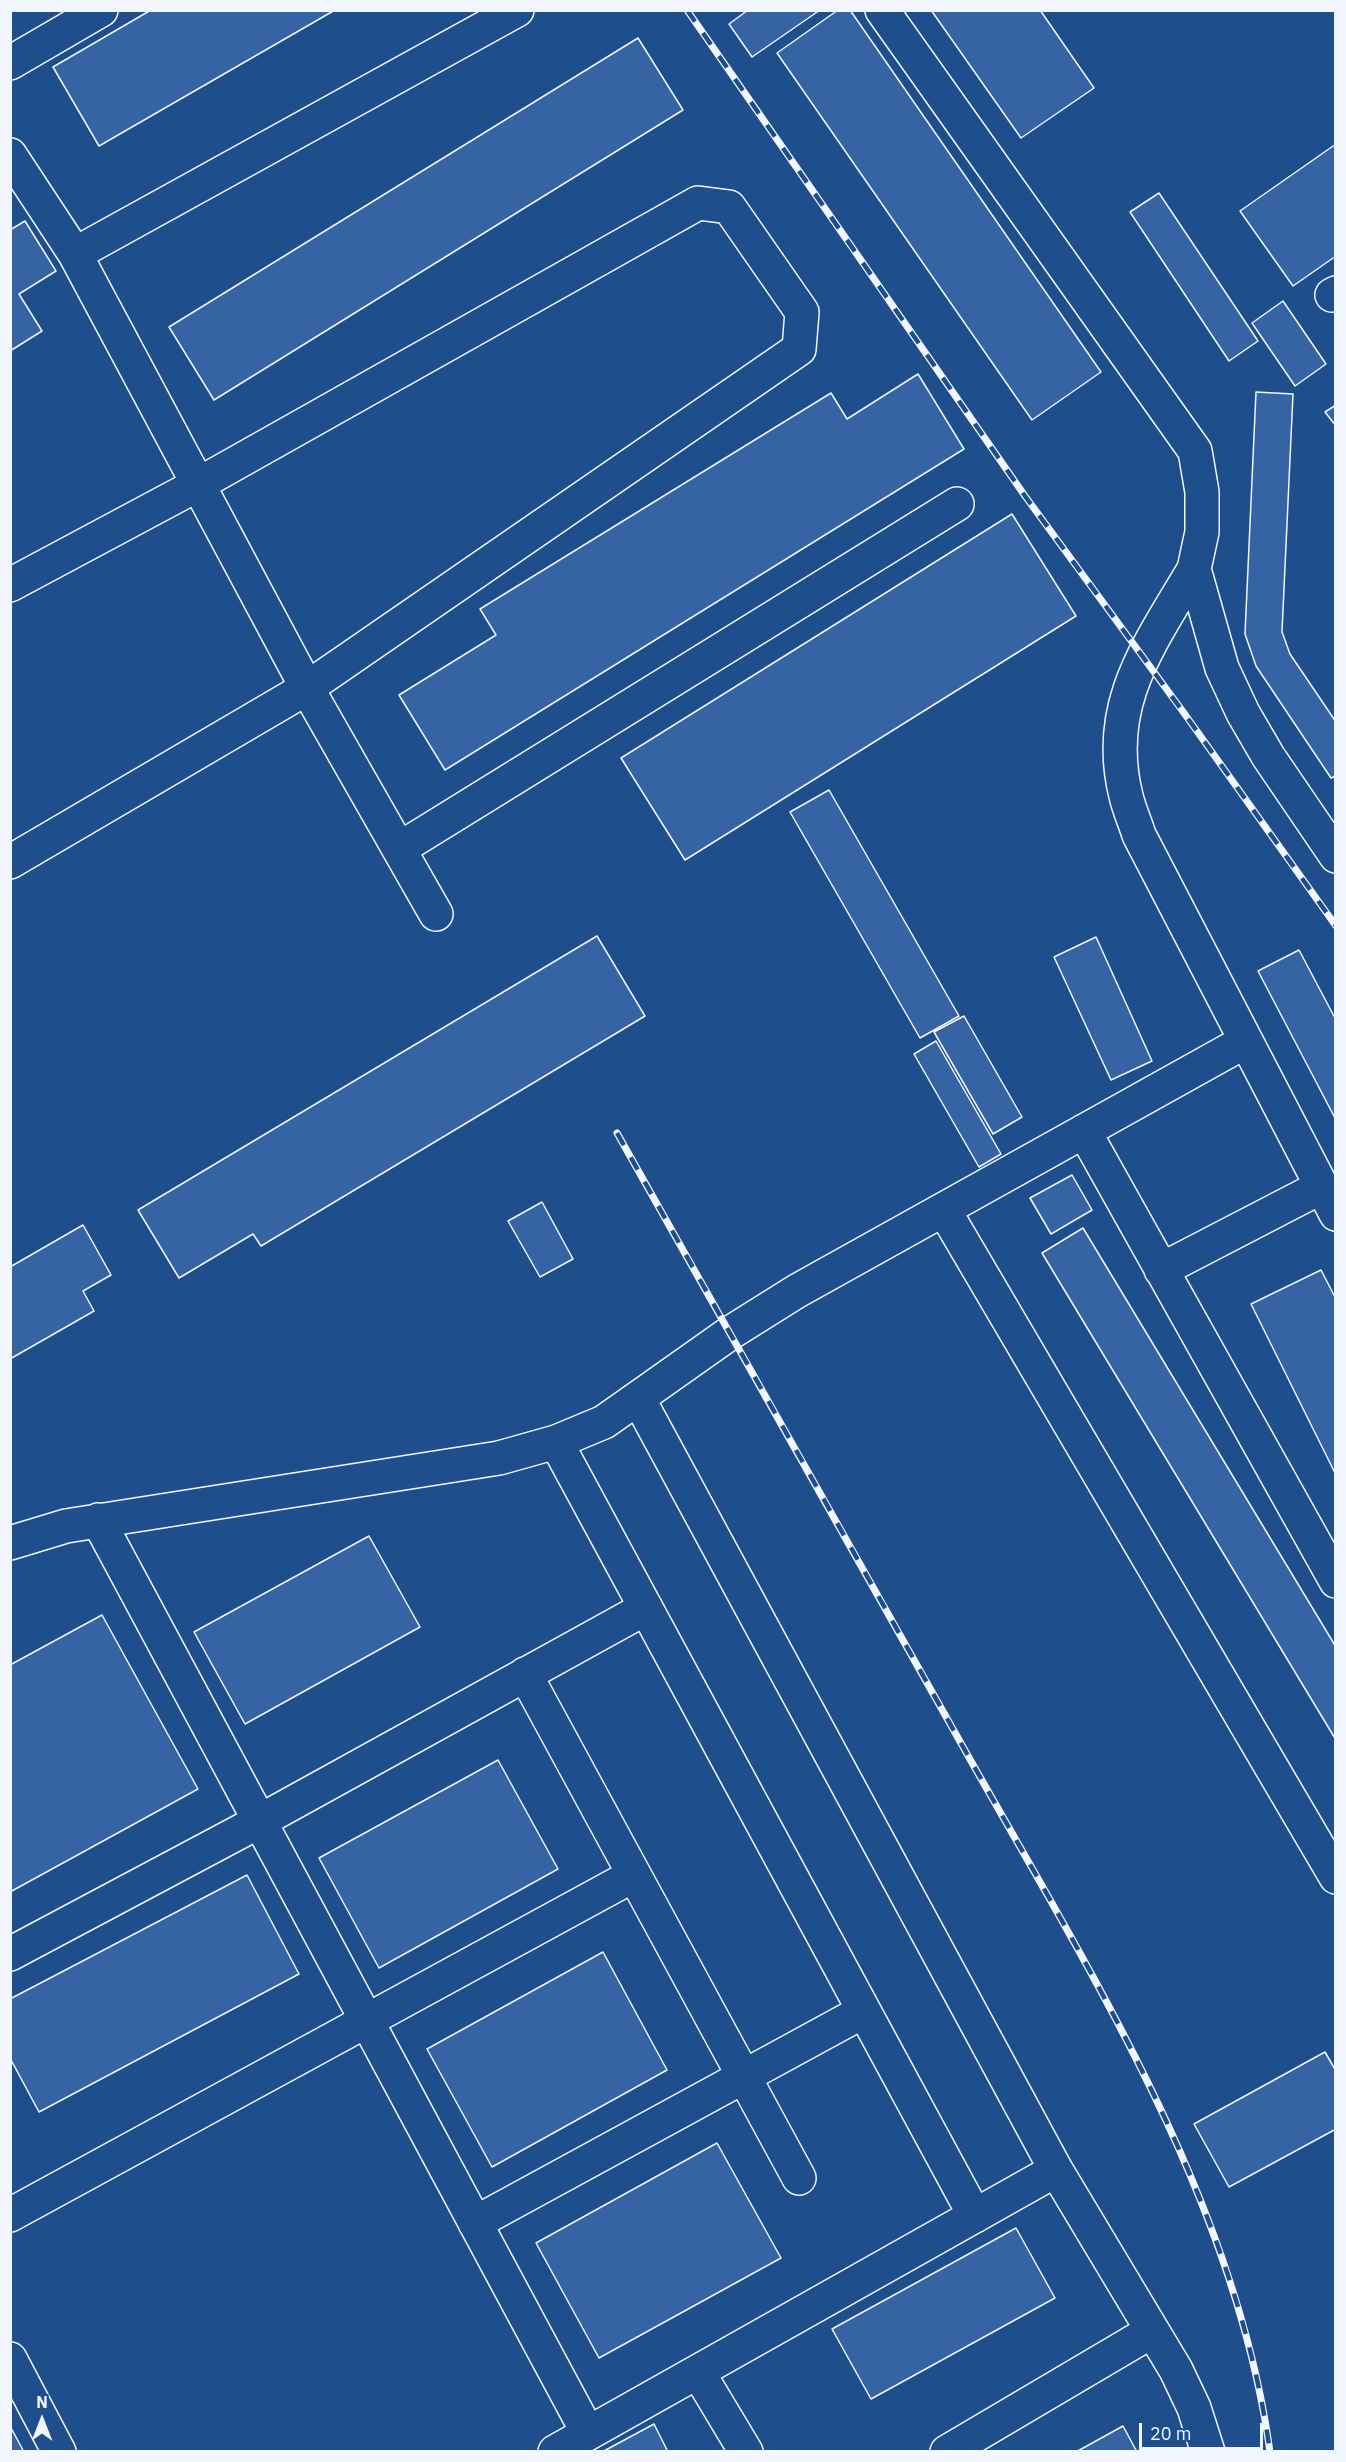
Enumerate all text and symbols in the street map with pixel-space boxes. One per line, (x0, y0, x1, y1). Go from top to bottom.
north arrow (12, 2390, 72, 2450)
text: N (36, 2392, 48, 2412)
scale bar (1142, 2411, 1266, 2449)
text: 20 m (1150, 2422, 1192, 2445)

